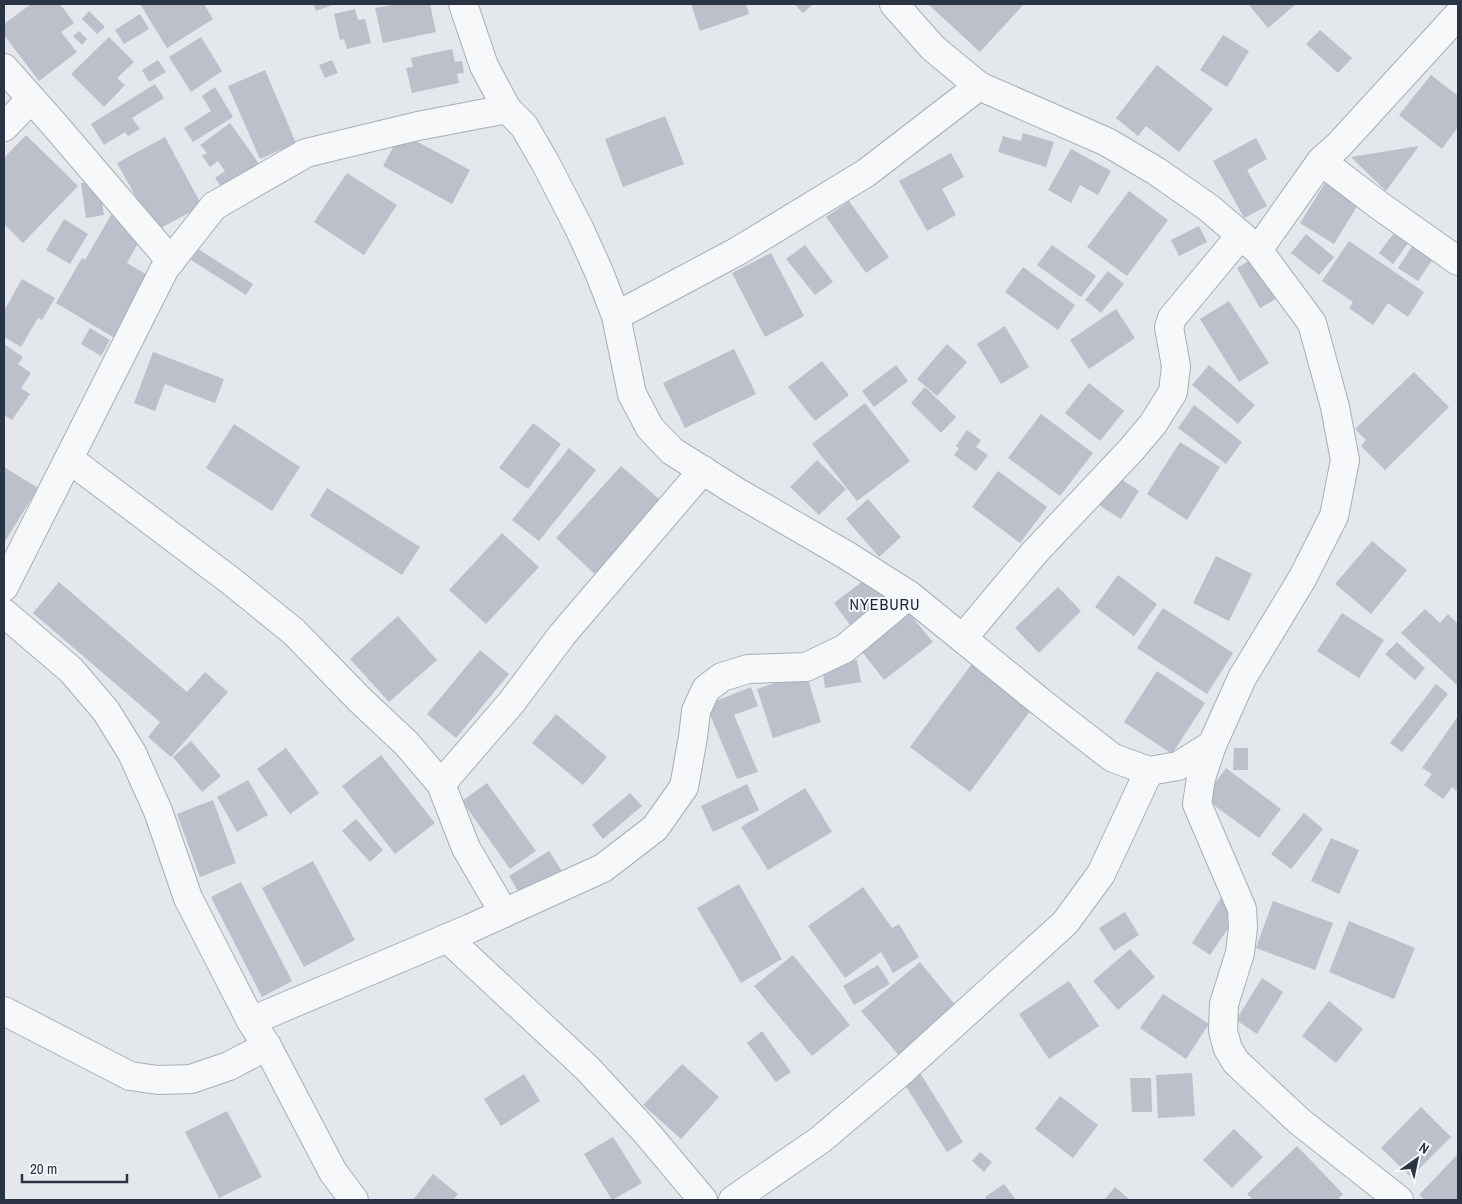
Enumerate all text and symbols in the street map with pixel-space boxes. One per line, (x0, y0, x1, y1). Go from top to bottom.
district label: NYEBURU (849, 593, 921, 615)
north arrow (1392, 1134, 1442, 1184)
text: N (1416, 1138, 1432, 1158)
scale bar (22, 1152, 128, 1184)
text: 20 m (30, 1158, 57, 1179)

